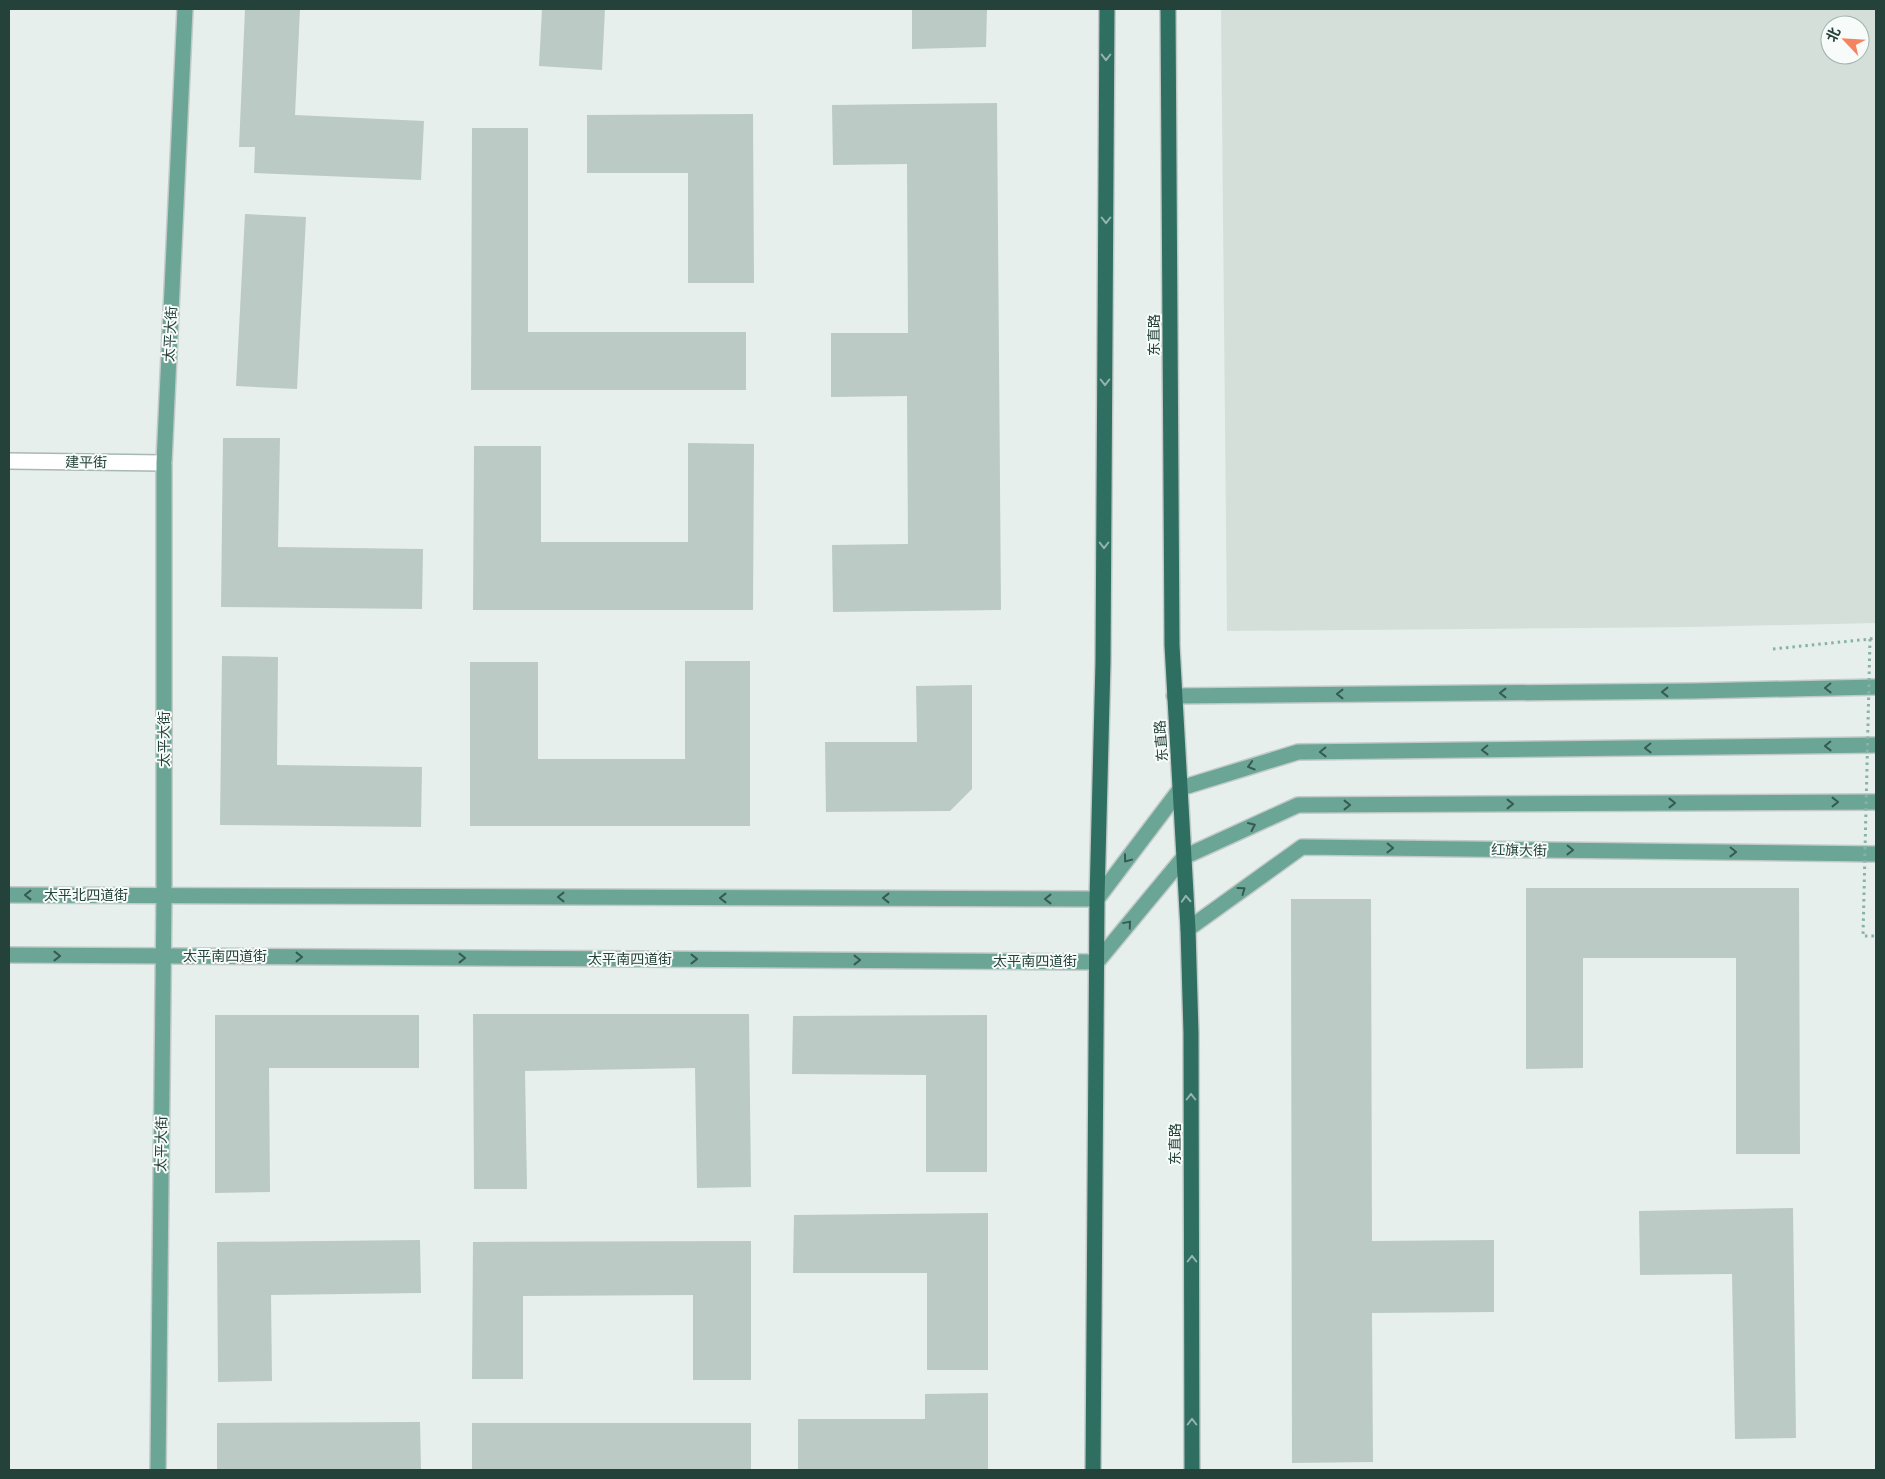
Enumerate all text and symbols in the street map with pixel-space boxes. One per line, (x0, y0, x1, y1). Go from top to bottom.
north arrow (1820, 15, 1870, 65)
text: 北 (1823, 25, 1843, 44)
one-way arrow (1101, 54, 1111, 62)
one-way arrow (1101, 216, 1111, 224)
street label: 太平大街 (161, 306, 179, 362)
street label: 东直路 (1146, 314, 1162, 356)
one-way arrow (1100, 379, 1110, 387)
street label: 建平街 (65, 454, 107, 470)
one-way arrow (1099, 542, 1109, 549)
one-way arrow (1823, 683, 1831, 693)
one-way arrow (1661, 687, 1668, 697)
one-way arrow (1498, 688, 1506, 698)
one-way arrow (1336, 689, 1344, 699)
street label: 太平大街 (156, 711, 172, 767)
street label: 东直路 (1152, 719, 1170, 763)
one-way arrow (1823, 741, 1831, 751)
one-way arrow (1643, 743, 1651, 753)
one-way arrow (1481, 745, 1488, 755)
one-way arrow (1318, 747, 1326, 757)
one-way arrow (1247, 761, 1256, 771)
one-way arrow (1831, 797, 1839, 807)
one-way arrow (1668, 798, 1676, 808)
one-way arrow (1506, 799, 1514, 809)
one-way arrow (1344, 800, 1351, 810)
one-way arrow (1247, 821, 1256, 832)
street label: 红旗大街 (1491, 842, 1547, 858)
one-way arrow (1387, 843, 1395, 853)
one-way arrow (1567, 845, 1575, 855)
one-way arrow (1730, 847, 1737, 857)
one-way arrow (1125, 853, 1133, 862)
street label: 太平北四道街 (44, 887, 128, 903)
one-way arrow (1236, 887, 1246, 896)
one-way arrow (24, 890, 32, 900)
one-way arrow (557, 892, 564, 902)
one-way arrow (719, 892, 727, 903)
one-way arrow (882, 893, 890, 903)
one-way arrow (1044, 894, 1052, 904)
one-way arrow (1181, 895, 1192, 903)
one-way arrow (1122, 921, 1131, 930)
street label: 太平南四道街 (183, 948, 267, 964)
one-way arrow (54, 951, 62, 961)
street label: 太平南四道街 (588, 951, 672, 967)
one-way arrow (296, 952, 304, 962)
one-way arrow (458, 953, 466, 963)
street label: 太平南四道街 (993, 953, 1077, 969)
one-way arrow (691, 954, 699, 964)
one-way arrow (854, 955, 861, 965)
one-way arrow (1186, 1092, 1196, 1100)
street label: 太平大街 (153, 1116, 169, 1172)
street label: 东直路 (1167, 1123, 1183, 1165)
one-way arrow (1187, 1255, 1197, 1262)
one-way arrow (1187, 1417, 1197, 1425)

